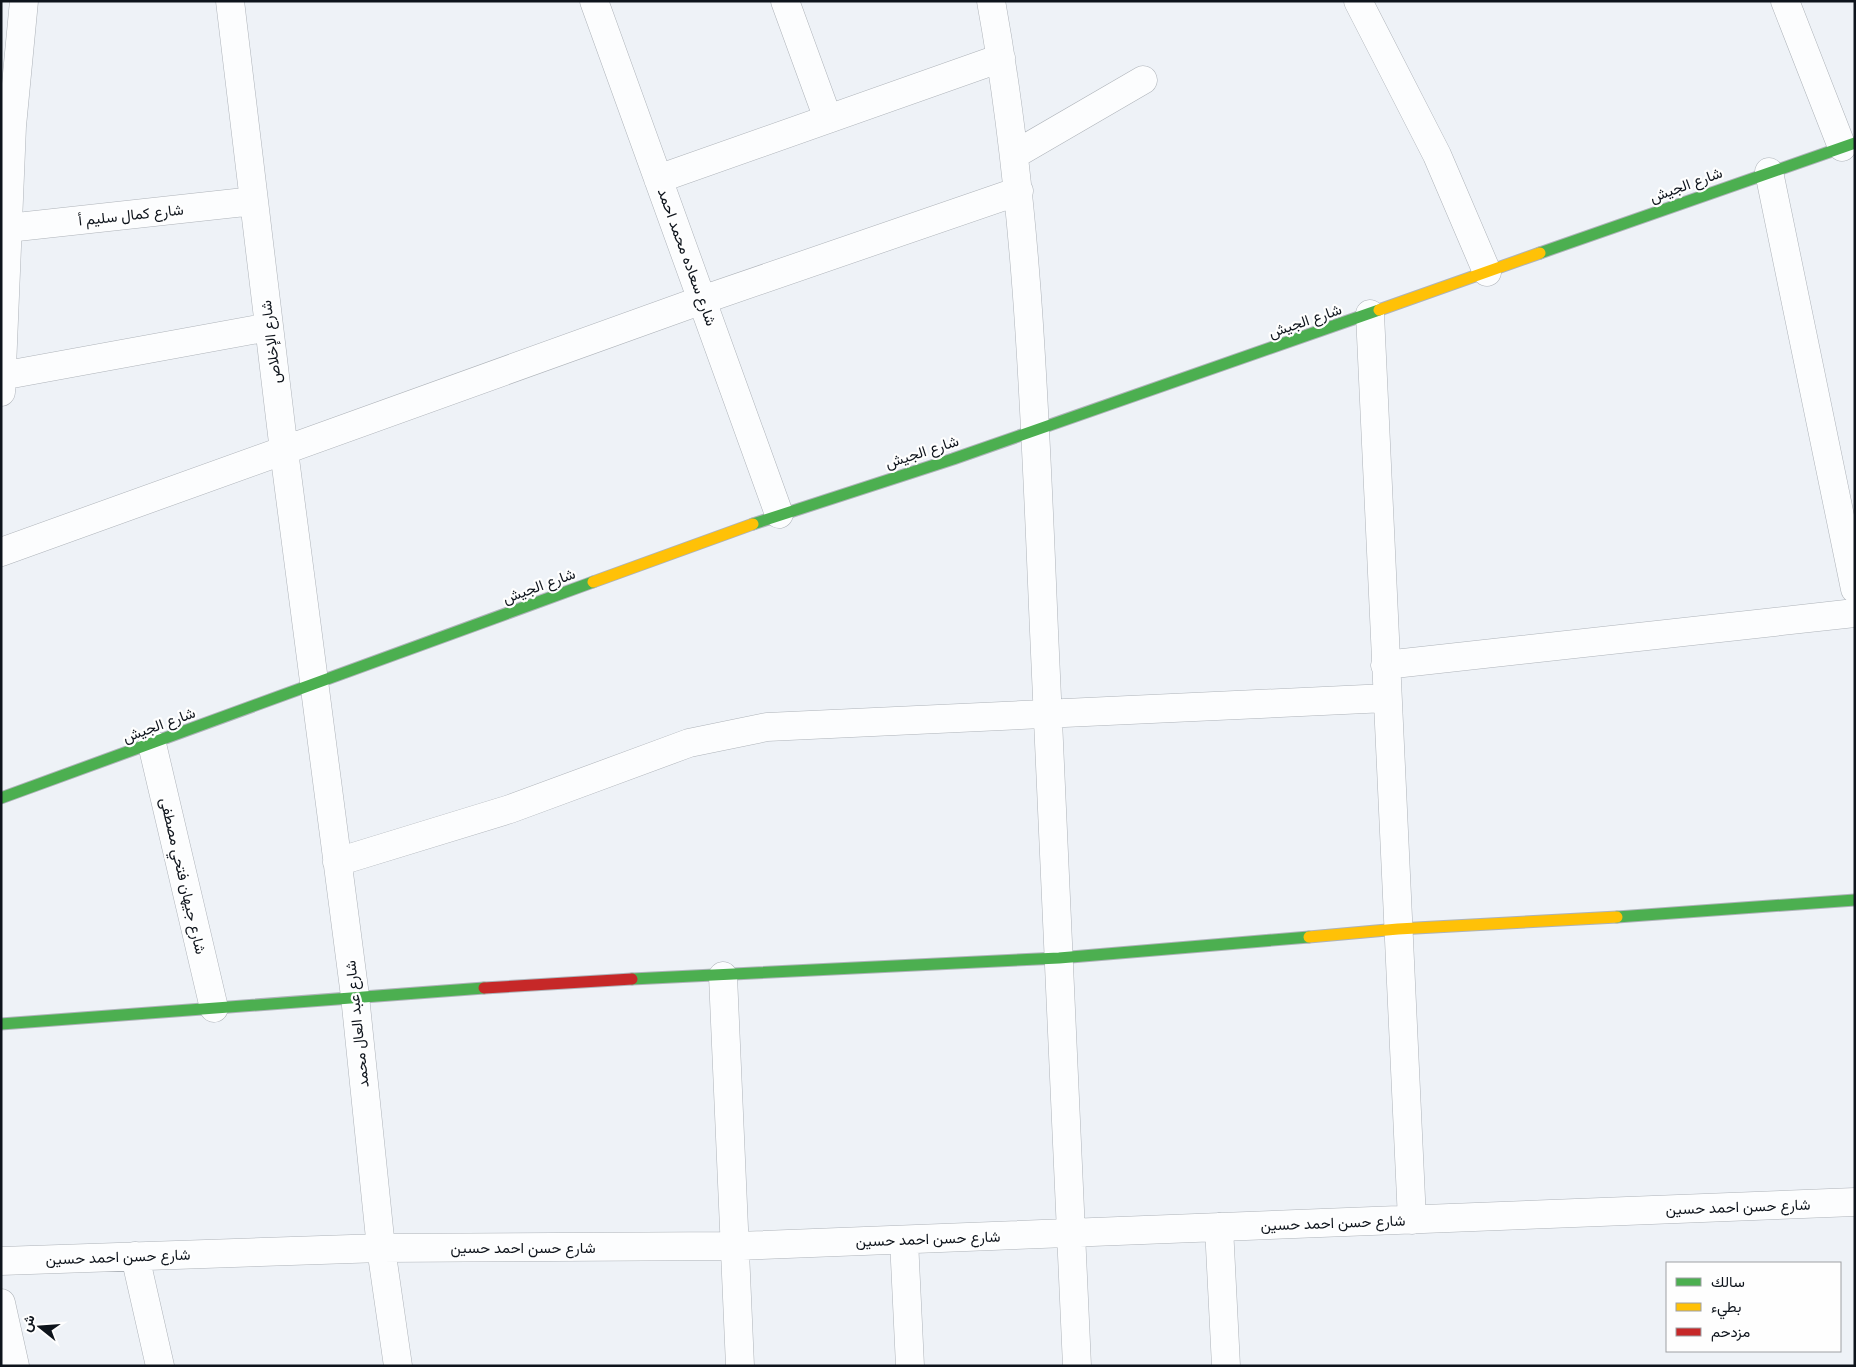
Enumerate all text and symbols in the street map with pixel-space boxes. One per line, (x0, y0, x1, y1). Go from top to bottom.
street label: شارع الجيش (1646, 162, 1726, 208)
street label: شارع سعاده محمد احمد (652, 185, 722, 329)
street label: شارع كمال سليم أ (77, 199, 185, 231)
street label: شارع الجيش (1265, 298, 1345, 344)
street label: شارع الإخلاص (255, 299, 287, 385)
street label: شارع الجيش (882, 430, 962, 474)
street label: شارع الجيش (499, 563, 579, 609)
street label: شارع الجيش (119, 702, 199, 748)
street label: شارع جيهان فتحي مصطفى (152, 796, 212, 957)
street label: شارع عبد العال محمد (339, 959, 375, 1089)
street label: شارع حسن احمد حسين (1665, 1193, 1811, 1221)
street label: شارع حسن احمد حسين (1260, 1209, 1406, 1237)
street label: شارع حسن احمد حسين (855, 1225, 1001, 1253)
street label: شارع حسن احمد حسين (451, 1237, 596, 1259)
street label: شارع حسن احمد حسين (45, 1243, 191, 1271)
legend (1666, 1262, 1841, 1352)
text: سالك (1711, 1271, 1745, 1291)
text: بطيء (1711, 1296, 1741, 1320)
north arrow (15, 1302, 65, 1352)
text: ش (16, 1312, 39, 1334)
text: مزدحم (1711, 1321, 1750, 1342)

